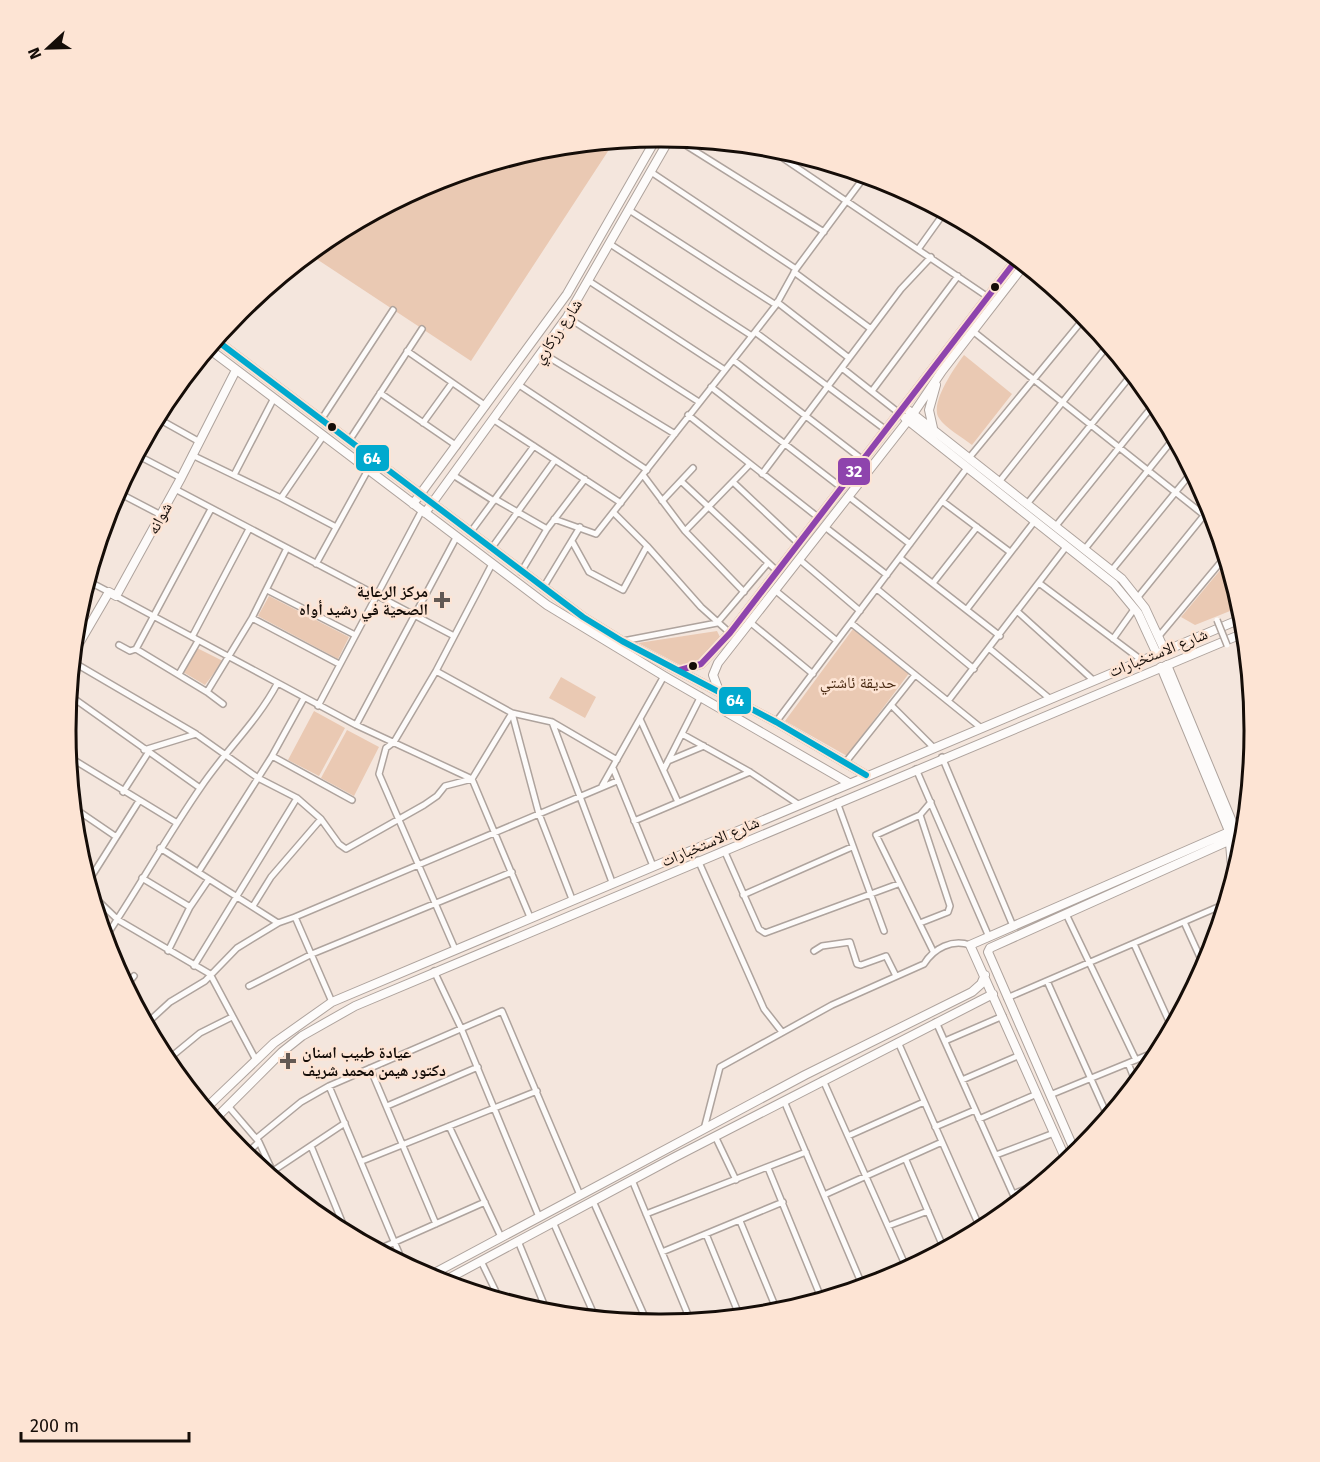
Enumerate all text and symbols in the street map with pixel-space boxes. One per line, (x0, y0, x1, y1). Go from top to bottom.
north arrow (18, 18, 78, 78)
text: N (24, 45, 45, 62)
unlabelled marker (989, 281, 1001, 293)
street label: شارع رزكاري (529, 295, 588, 369)
unlabelled marker (326, 421, 338, 433)
line badge: 64 (355, 444, 390, 472)
text: 64 (363, 449, 381, 468)
line badge: 32 (837, 457, 871, 486)
text: 32 (845, 462, 862, 481)
street label: شوانە (143, 499, 176, 537)
place label: مركز الرعاية الصحية في رشيد أواه (299, 582, 428, 622)
marker: مركز الرعاية الصحية في رشيد أواه (433, 591, 451, 609)
street label: شارع الاستخبارات (1106, 624, 1211, 682)
unlabelled marker (687, 660, 699, 672)
park label: حديقة ئاشتي (820, 673, 896, 695)
line badge: 64 (718, 686, 752, 715)
text: 64 (726, 691, 744, 710)
street label: شارع الاستخبارات (658, 812, 763, 872)
place label: عيادة طبيب اسنان دكتور هيمن محمد شريف (302, 1043, 446, 1080)
marker: عيادة طبيب اسنان دكتور هيمن محمد شريف (279, 1052, 297, 1070)
scale bar (21, 1405, 189, 1443)
text: 200 m (30, 1415, 79, 1437)

